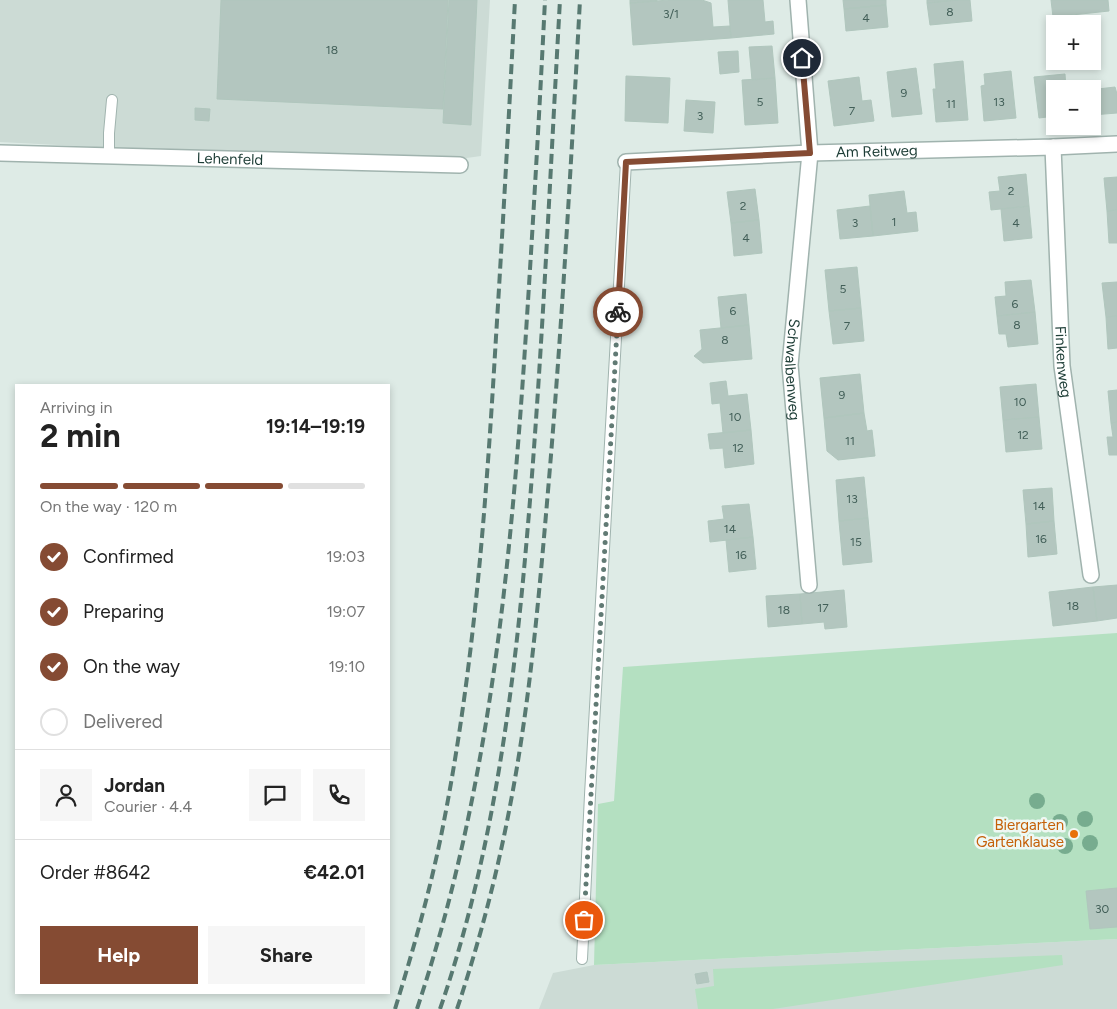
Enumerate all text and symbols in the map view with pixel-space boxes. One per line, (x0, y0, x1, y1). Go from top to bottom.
house number: 8 (946, 5, 954, 19)
house number: 3/1 (663, 7, 679, 21)
house number: 4 (862, 11, 870, 25)
map controls (1046, 15, 1101, 135)
button: + (1046, 15, 1101, 70)
pin (781, 37, 823, 79)
house number: 18 (326, 43, 338, 57)
icon: home (788, 44, 816, 72)
button: − (1046, 80, 1101, 135)
house number: 9 (901, 86, 908, 100)
house number: 5 (757, 95, 764, 109)
house number: 13 (993, 95, 1005, 109)
house number: 11 (946, 97, 956, 111)
house number: 7 (849, 104, 856, 118)
house number: 3 (697, 109, 703, 123)
street label: Am Reitweg (836, 141, 918, 161)
street label: Lehenfeld (196, 149, 264, 169)
house number: 2 (1008, 184, 1014, 198)
house number: 2 (740, 199, 746, 213)
house number: 1 (892, 215, 896, 229)
house number: 3 (852, 216, 858, 230)
house number: 4 (1012, 216, 1020, 230)
house number: 4 (742, 231, 750, 245)
house number: 5 (840, 282, 847, 296)
courier (593, 287, 643, 337)
house number: 6 (1012, 297, 1019, 311)
icon: bike (604, 298, 632, 326)
house number: 6 (730, 304, 737, 318)
street label: Schwalbenweg (781, 318, 804, 421)
house number: 8 (1013, 318, 1021, 332)
house number: 7 (844, 319, 851, 333)
street label: Finkenweg (1051, 325, 1075, 399)
house number: 8 (721, 333, 729, 347)
house number: 9 (839, 388, 846, 402)
house number: 10 (1014, 395, 1027, 409)
text: Arriving in (40, 398, 112, 417)
house number: 10 (729, 410, 742, 424)
text: 19:14–19:19 (266, 415, 365, 438)
text: 2 min (40, 417, 121, 455)
house number: 12 (1017, 428, 1029, 442)
house number: 11 (845, 434, 855, 448)
house number: 12 (732, 441, 744, 455)
house number: 13 (846, 492, 858, 506)
text: On the way · 120 m (40, 497, 177, 516)
house number: 14 (1033, 499, 1046, 513)
house number: 14 (724, 522, 737, 536)
house number: 16 (1035, 532, 1047, 546)
house number: 15 (850, 535, 862, 549)
icon: check (40, 543, 68, 571)
text: Confirmed (83, 545, 174, 568)
text: 19:03 (326, 547, 365, 566)
house number: 16 (735, 548, 747, 562)
icon: check (40, 598, 68, 626)
house number: 18 (1067, 599, 1079, 613)
text: Preparing (83, 600, 164, 623)
house number: 17 (817, 601, 829, 615)
text: 19:07 (326, 602, 365, 621)
house number: 18 (778, 603, 790, 617)
icon: check (40, 653, 68, 681)
text: On the way (83, 655, 180, 678)
text: 19:10 (328, 657, 365, 676)
text: Delivered (83, 710, 163, 733)
button: person (40, 769, 92, 821)
button: chat (249, 769, 301, 821)
button: phone (313, 769, 365, 821)
text: Jordan (104, 774, 165, 797)
text: Courier · 4.4 (104, 797, 192, 816)
place label: Biergarten Gartenklause (976, 816, 1064, 851)
marker: Biergarten Gartenklause (1068, 828, 1080, 840)
text: Order #8642 (40, 861, 151, 884)
text: €42.01 (304, 861, 365, 884)
pin (563, 899, 605, 941)
house number: 30 (1095, 902, 1109, 916)
icon: bag (570, 906, 598, 934)
button: Help (40, 926, 198, 984)
button: Share (208, 926, 365, 984)

